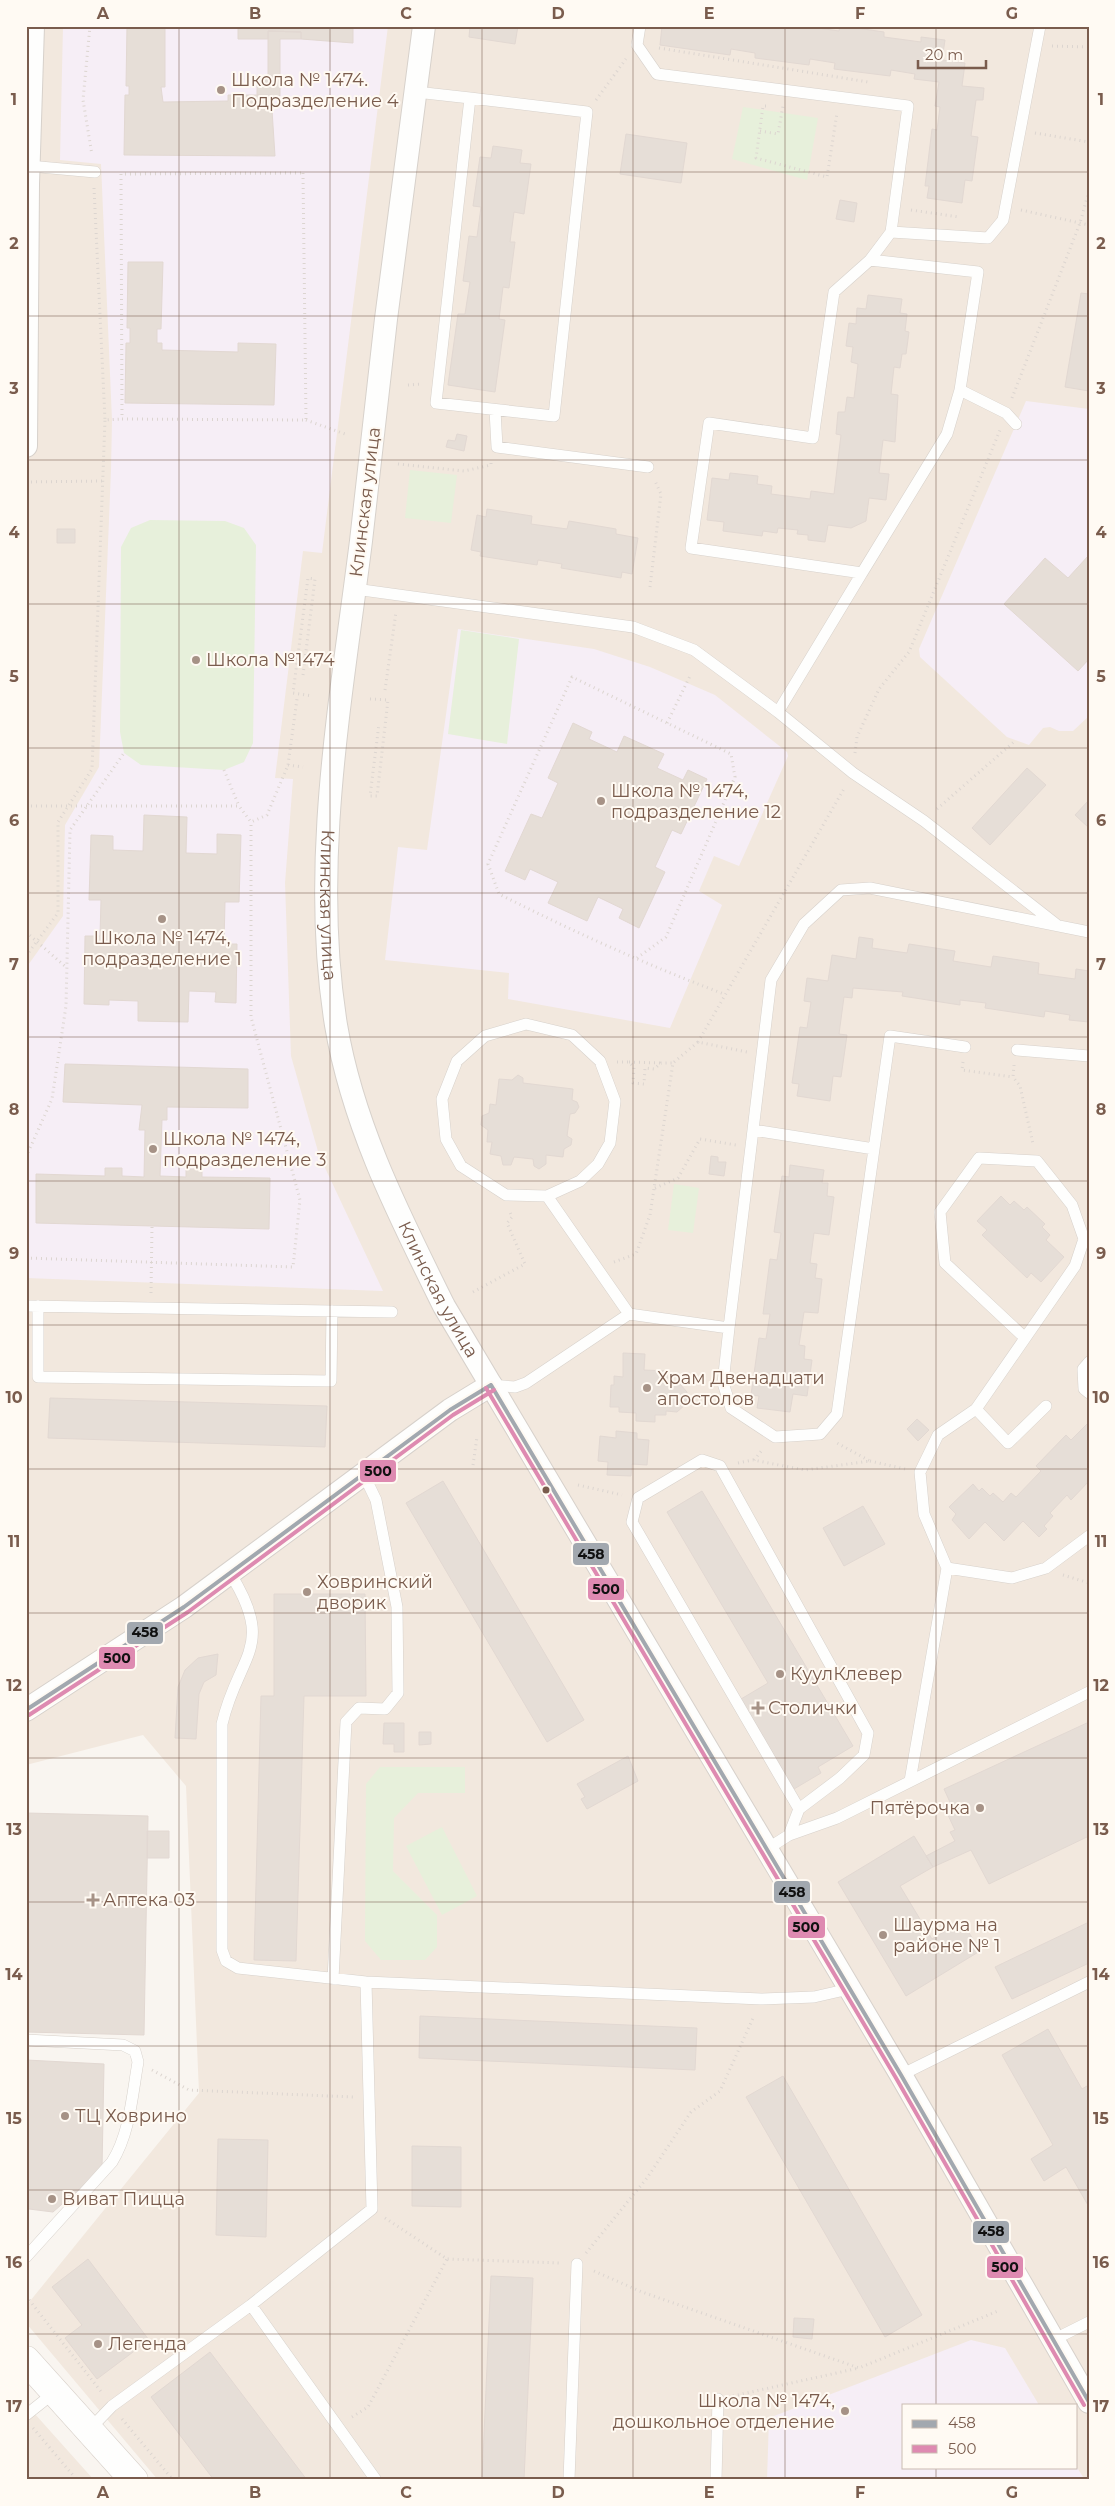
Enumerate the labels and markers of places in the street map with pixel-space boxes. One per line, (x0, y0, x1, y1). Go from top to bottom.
place label: Школа № 1474. Подразделение 4 (231, 69, 399, 112)
marker: Школа № 1474. Подразделение 4 (215, 84, 227, 96)
place label: Школа №1474 (206, 649, 335, 671)
marker: Школа №1474 (190, 654, 202, 666)
place label: Школа № 1474, подразделение 12 (611, 780, 781, 823)
marker: Школа № 1474, подразделение 12 (595, 795, 607, 807)
marker: Школа № 1474, подразделение 1 (156, 913, 168, 925)
place label: Школа № 1474, подразделение 1 (82, 927, 242, 970)
place label: Школа № 1474, подразделение 3 (163, 1128, 326, 1171)
marker: Школа № 1474, подразделение 3 (147, 1143, 159, 1155)
place label: Храм Двенадцати апостолов (657, 1367, 825, 1410)
marker: Храм Двенадцати апостолов (641, 1382, 653, 1394)
unlabelled marker (541, 1485, 551, 1495)
place label: Ховринский дворик (317, 1571, 433, 1614)
marker: Ховринский дворик (301, 1586, 313, 1598)
place label: КуулКлевер (790, 1663, 902, 1685)
marker: КуулКлевер (774, 1668, 786, 1680)
place label: Столички (768, 1697, 857, 1719)
marker: Столички (752, 1702, 764, 1714)
place label: Пятёрочка (870, 1797, 970, 1819)
marker: Пятёрочка (974, 1802, 986, 1814)
place label: Аптека 03 (103, 1889, 195, 1911)
marker: Аптека 03 (87, 1894, 99, 1906)
place label: Шаурма на районе № 1 (893, 1914, 1000, 1957)
marker: Шаурма на районе № 1 (877, 1929, 889, 1941)
place label: ТЦ Ховрино (75, 2105, 187, 2127)
marker: ТЦ Ховрино (59, 2110, 71, 2122)
place label: Виват Пицца (62, 2188, 185, 2210)
marker: Виват Пицца (46, 2193, 58, 2205)
place label: Легенда (108, 2333, 187, 2355)
marker: Легенда (92, 2338, 104, 2350)
place label: Школа № 1474, дошкольное отделение (613, 2390, 835, 2433)
marker: Школа № 1474, дошкольное отделение (839, 2405, 851, 2417)

